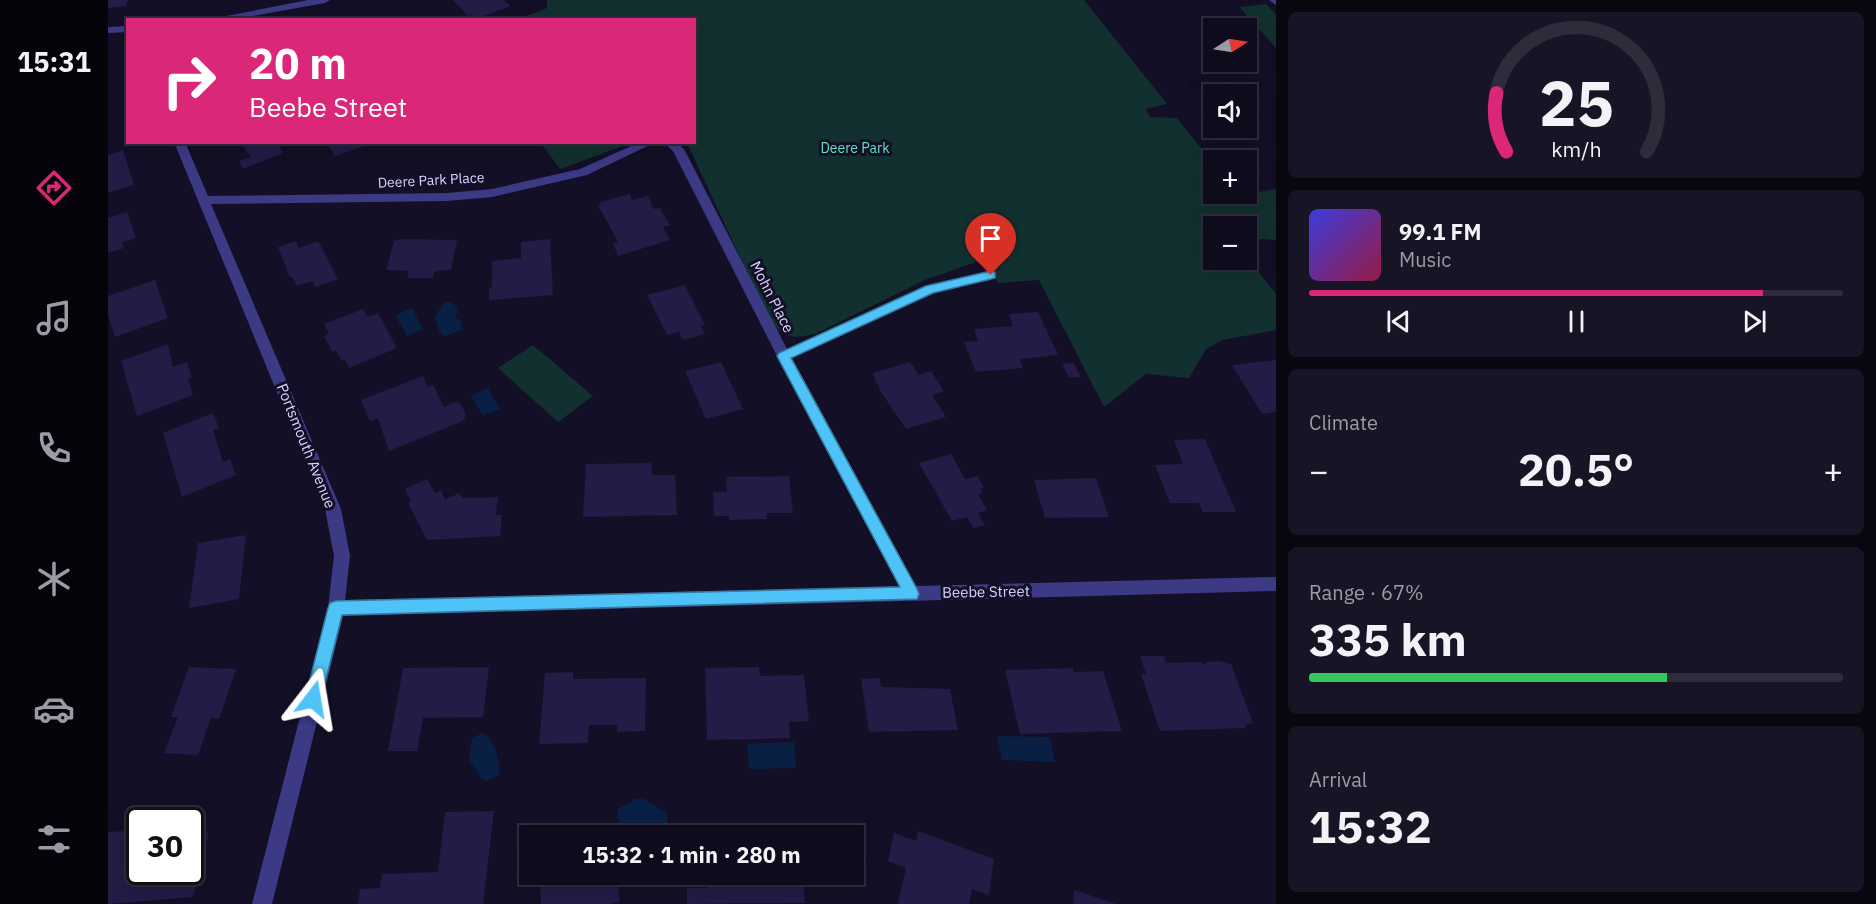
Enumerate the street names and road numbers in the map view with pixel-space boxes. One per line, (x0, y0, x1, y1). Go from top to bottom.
street label: Deere Park Place (377, 168, 485, 192)
street label: Mohn Place (746, 258, 799, 336)
street label: Portsmouth Avenue (273, 381, 340, 511)
street label: Beebe Street (942, 581, 1030, 602)

